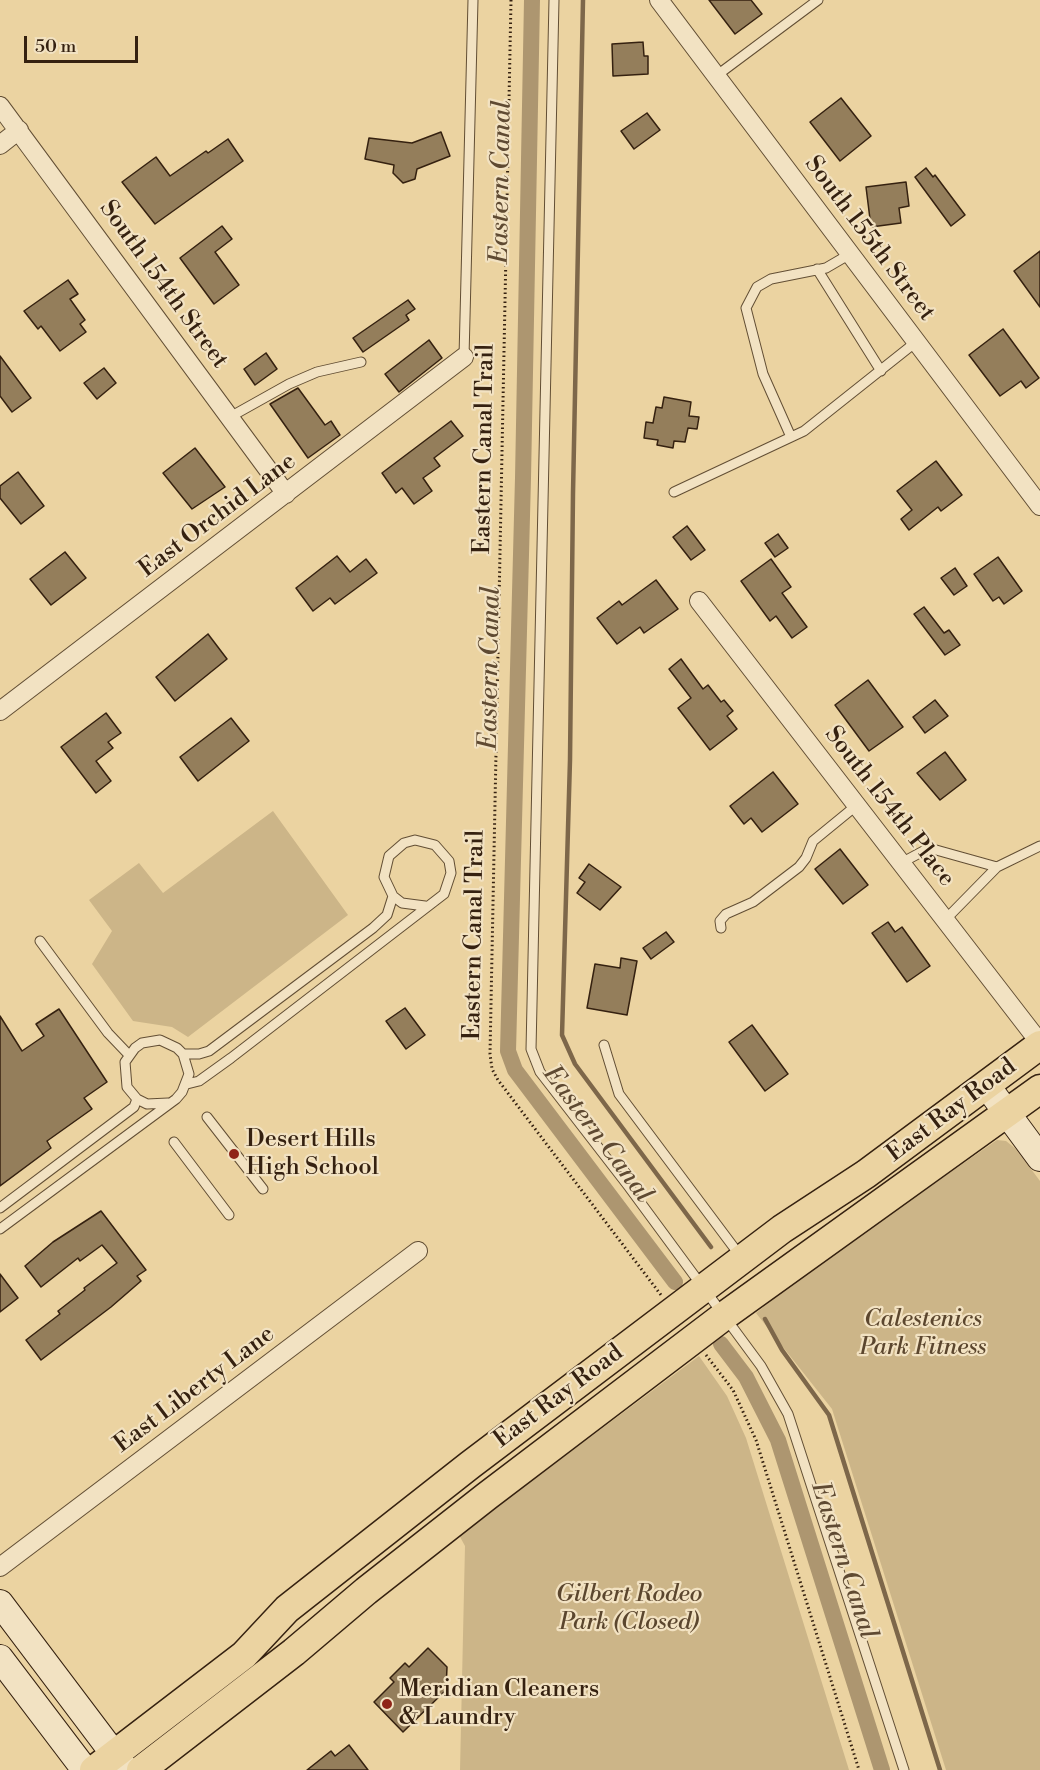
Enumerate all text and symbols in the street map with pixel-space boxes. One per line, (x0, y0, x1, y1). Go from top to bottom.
scale bar (27, 24, 141, 62)
text: 50 m (35, 35, 76, 58)
water label: Eastern Canal (485, 100, 519, 264)
street label: South 155th Street (798, 151, 940, 327)
street label: South 154th Street (92, 195, 234, 375)
street label: Eastern Canal Trail (469, 344, 501, 554)
street label: East Orchid Lane (134, 448, 302, 584)
water label: Eastern Canal (474, 586, 508, 750)
street label: South 154th Place (818, 721, 960, 893)
street label: Eastern Canal Trail (459, 830, 491, 1040)
street label: East Ray Road (882, 1053, 1022, 1169)
water label: Eastern Canal (535, 1060, 659, 1210)
place label: Desert Hills High School (246, 1126, 379, 1182)
marker: Desert Hills High School (227, 1147, 241, 1161)
park label: Calestenics Park Fitness (860, 1306, 986, 1362)
street label: East Liberty Lane (109, 1320, 281, 1460)
street label: East Ray Road (489, 1339, 629, 1455)
water label: Eastern Canal (803, 1479, 883, 1643)
park label: Gilbert Rodeo Park (Closed) (556, 1581, 702, 1637)
place label: Meridian Cleaners & Laundry (399, 1676, 599, 1732)
marker: Meridian Cleaners & Laundry (380, 1697, 394, 1711)

